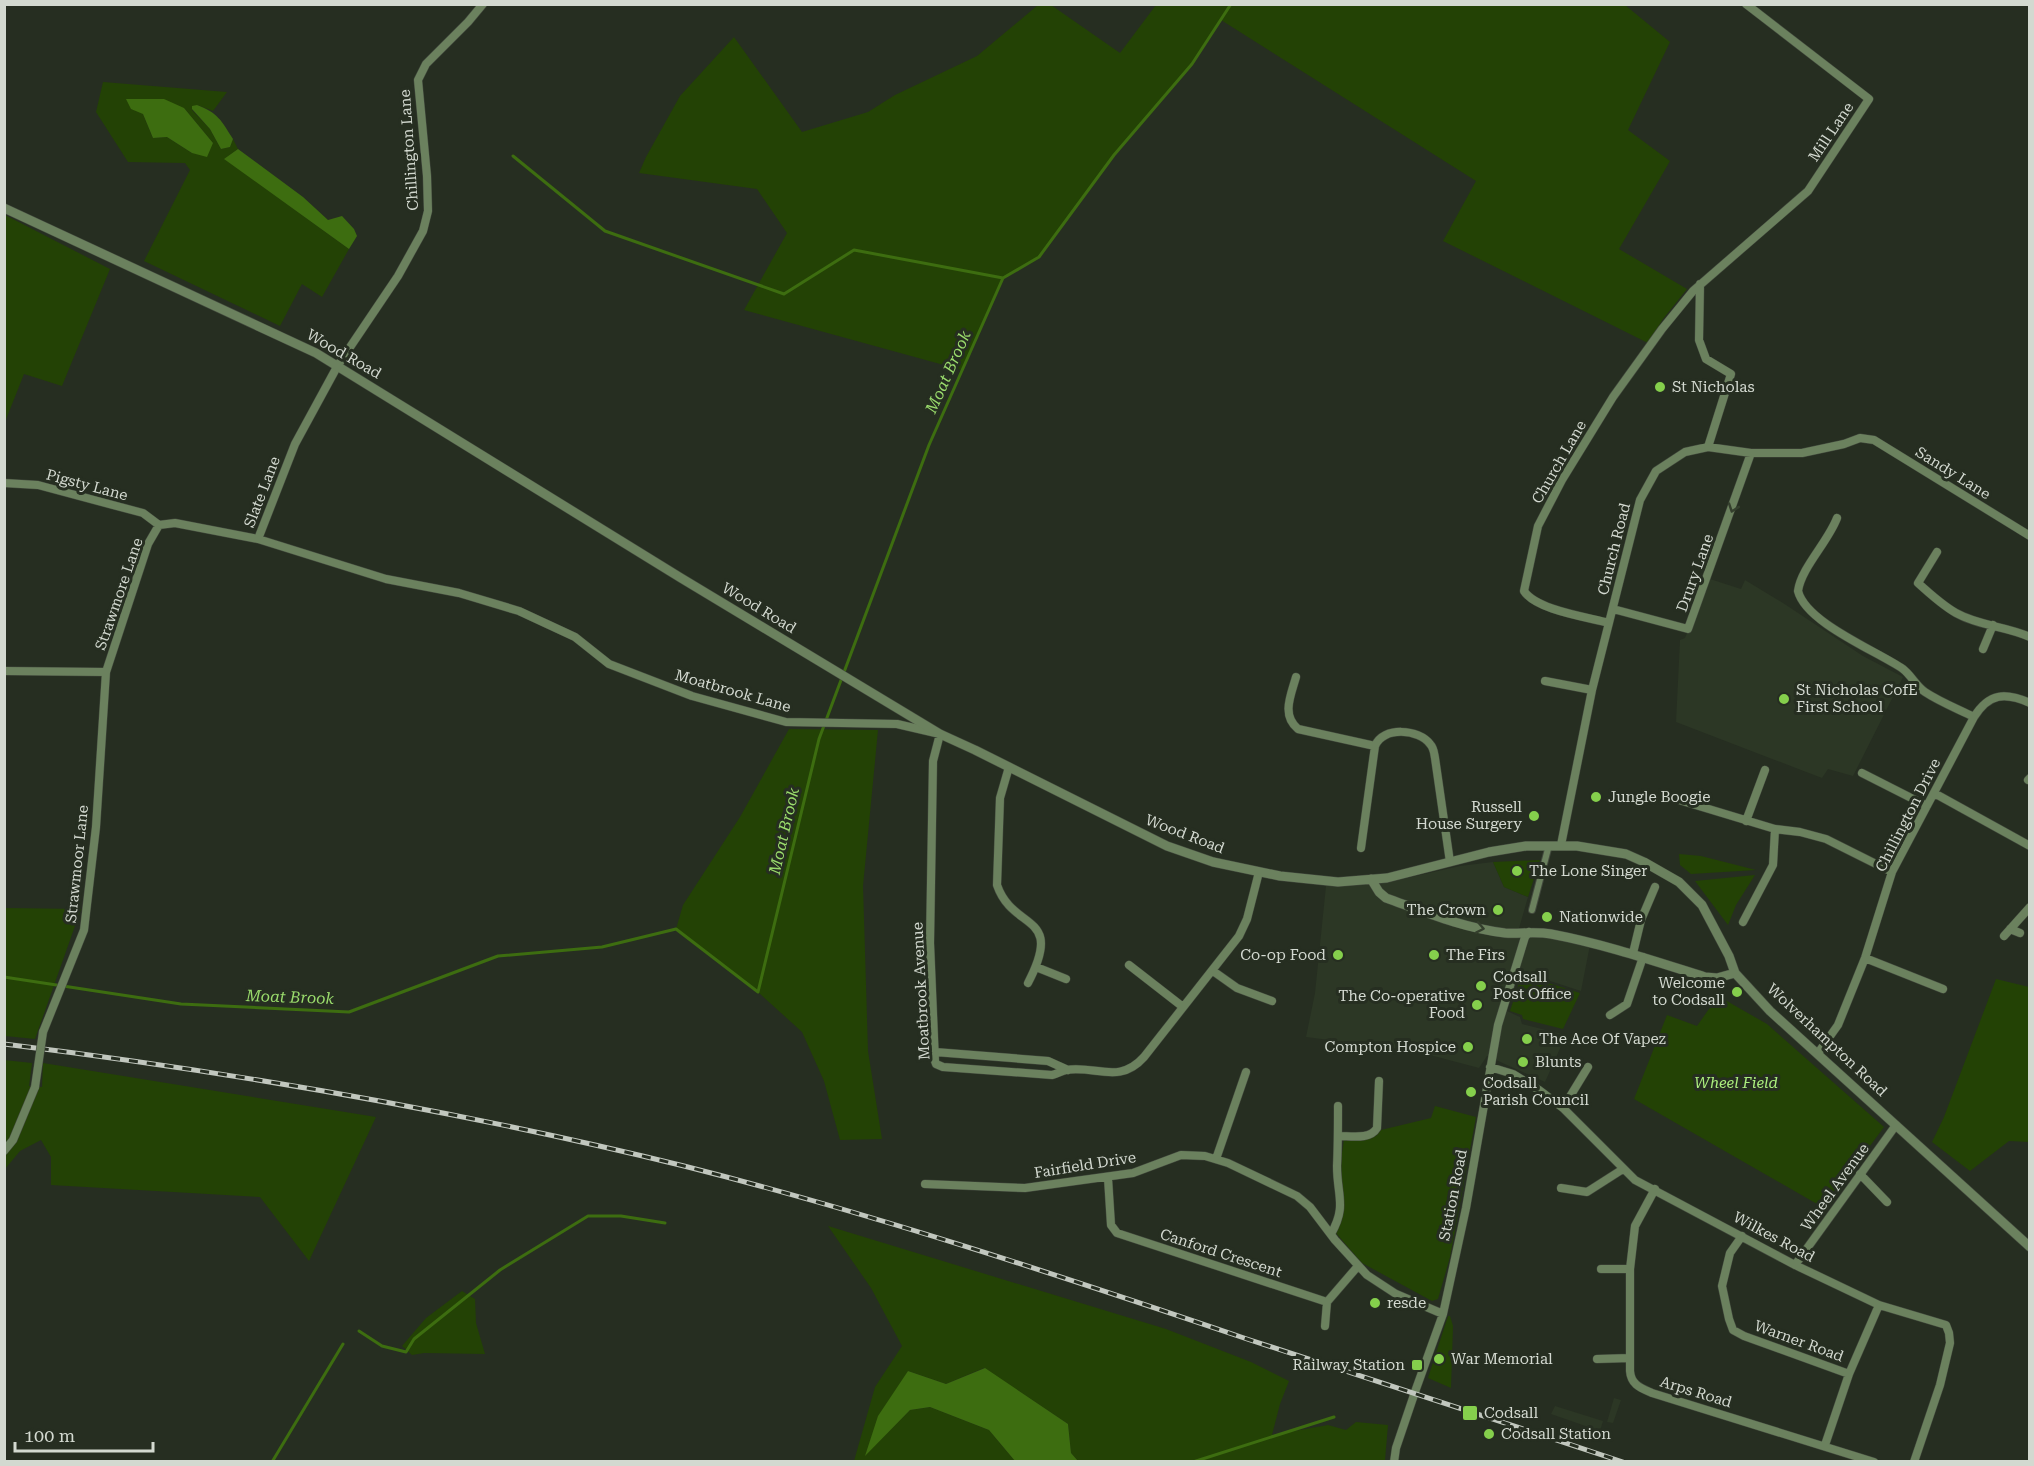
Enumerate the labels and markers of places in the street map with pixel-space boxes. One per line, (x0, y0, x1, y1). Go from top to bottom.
place label: St Nicholas (1672, 378, 1755, 396)
marker: St Nicholas (1653, 380, 1667, 394)
place label: St Nicholas CofE First School (1796, 681, 1918, 716)
marker: St Nicholas CofE First School (1777, 692, 1791, 706)
place label: Jungle Boogie (1608, 788, 1710, 806)
marker: Jungle Boogie (1589, 790, 1603, 804)
place label: Russell House Surgery (1416, 798, 1522, 833)
marker: Russell House Surgery (1527, 809, 1541, 823)
place label: The Lone Singer (1529, 862, 1647, 880)
marker: The Lone Singer (1510, 864, 1524, 878)
place label: The Crown (1406, 901, 1486, 919)
marker: The Crown (1491, 903, 1505, 917)
place label: Nationwide (1559, 908, 1643, 926)
marker: Nationwide (1540, 910, 1554, 924)
place label: Co-op Food (1240, 946, 1326, 964)
place label: The Firs (1446, 946, 1505, 964)
marker: Co-op Food (1331, 948, 1345, 962)
marker: The Firs (1427, 948, 1441, 962)
place label: Codsall Post Office (1493, 968, 1572, 1003)
place label: Welcome to Codsall (1652, 974, 1725, 1009)
marker: Codsall Post Office (1474, 979, 1488, 993)
marker: Welcome to Codsall (1730, 985, 1744, 999)
place label: The Co-operative Food (1338, 987, 1465, 1022)
marker: The Co-operative Food (1470, 998, 1484, 1012)
place label: The Ace Of Vapez (1539, 1030, 1666, 1048)
marker: The Ace Of Vapez (1520, 1032, 1534, 1046)
place label: Compton Hospice (1325, 1038, 1456, 1056)
marker: Compton Hospice (1461, 1040, 1475, 1054)
place label: Blunts (1535, 1053, 1581, 1071)
marker: Blunts (1516, 1055, 1530, 1069)
place label: Codsall Parish Council (1483, 1074, 1589, 1109)
marker: Codsall Parish Council (1464, 1085, 1478, 1099)
place label: resde (1387, 1294, 1426, 1312)
marker: resde (1368, 1296, 1382, 1310)
place label: War Memorial (1451, 1350, 1553, 1368)
marker: War Memorial (1432, 1352, 1446, 1366)
place label: Railway Station (1293, 1356, 1405, 1374)
marker: Railway Station (1410, 1358, 1424, 1372)
marker: Codsall (1461, 1404, 1479, 1422)
place label: Codsall (1484, 1404, 1538, 1422)
place label: Codsall Station (1501, 1425, 1611, 1443)
marker: Codsall Station (1482, 1427, 1496, 1441)

